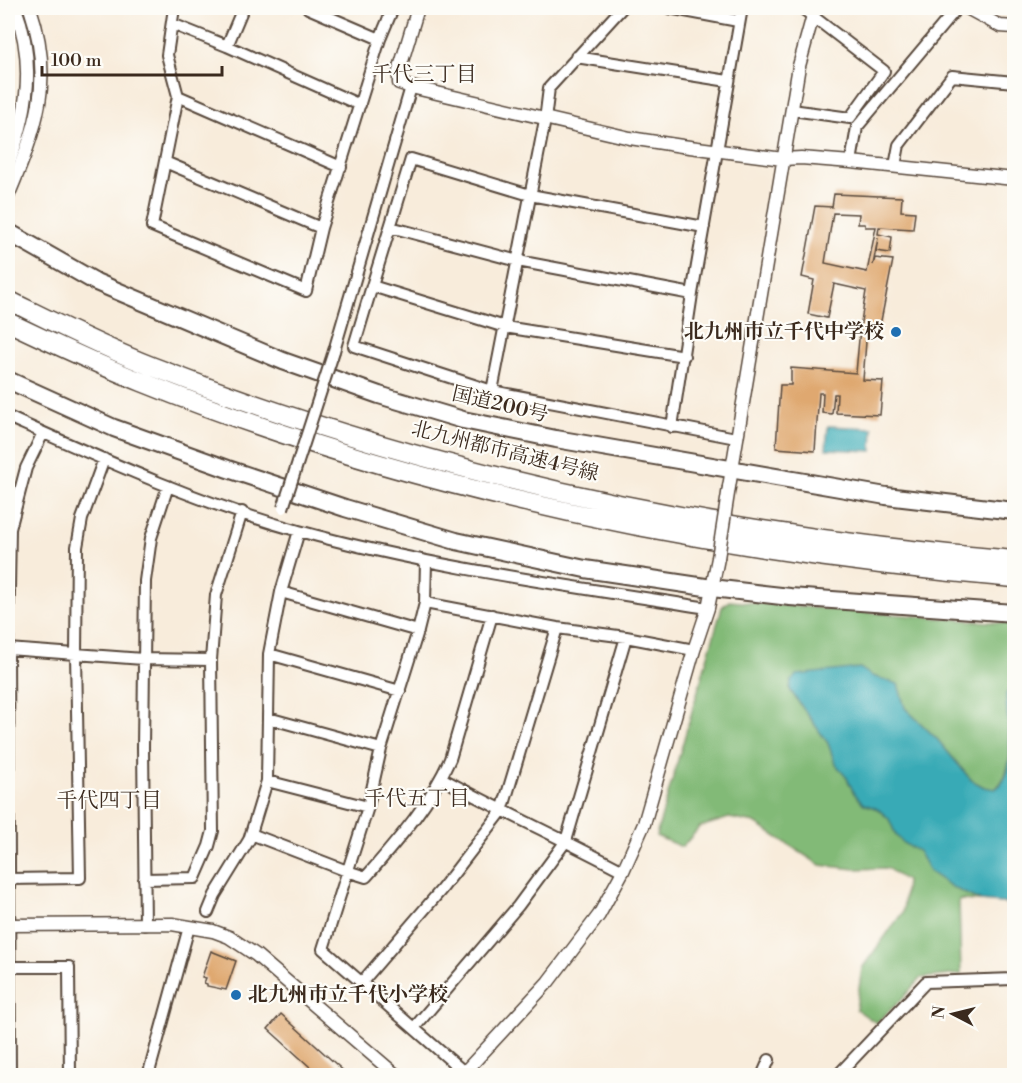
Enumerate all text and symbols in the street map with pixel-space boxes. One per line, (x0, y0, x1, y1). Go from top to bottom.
scale bar (42, 39, 222, 77)
text: 100 m (51, 49, 102, 72)
district label: 千代三丁目 (372, 62, 477, 88)
place label: 北九州市立千代中学校 (684, 320, 884, 345)
marker: 北九州市立千代中学校 (889, 325, 903, 339)
street label: 国道200号 (449, 382, 551, 428)
street label: 北九州都市高速4号線 (409, 417, 601, 487)
district label: 千代五丁目 (365, 786, 470, 812)
district label: 千代四丁目 (57, 788, 162, 814)
place label: 北九州市立千代小学校 (248, 983, 448, 1008)
north arrow (923, 984, 983, 1044)
marker: 北九州市立千代小学校 (229, 988, 243, 1002)
text: N (928, 1004, 950, 1020)

